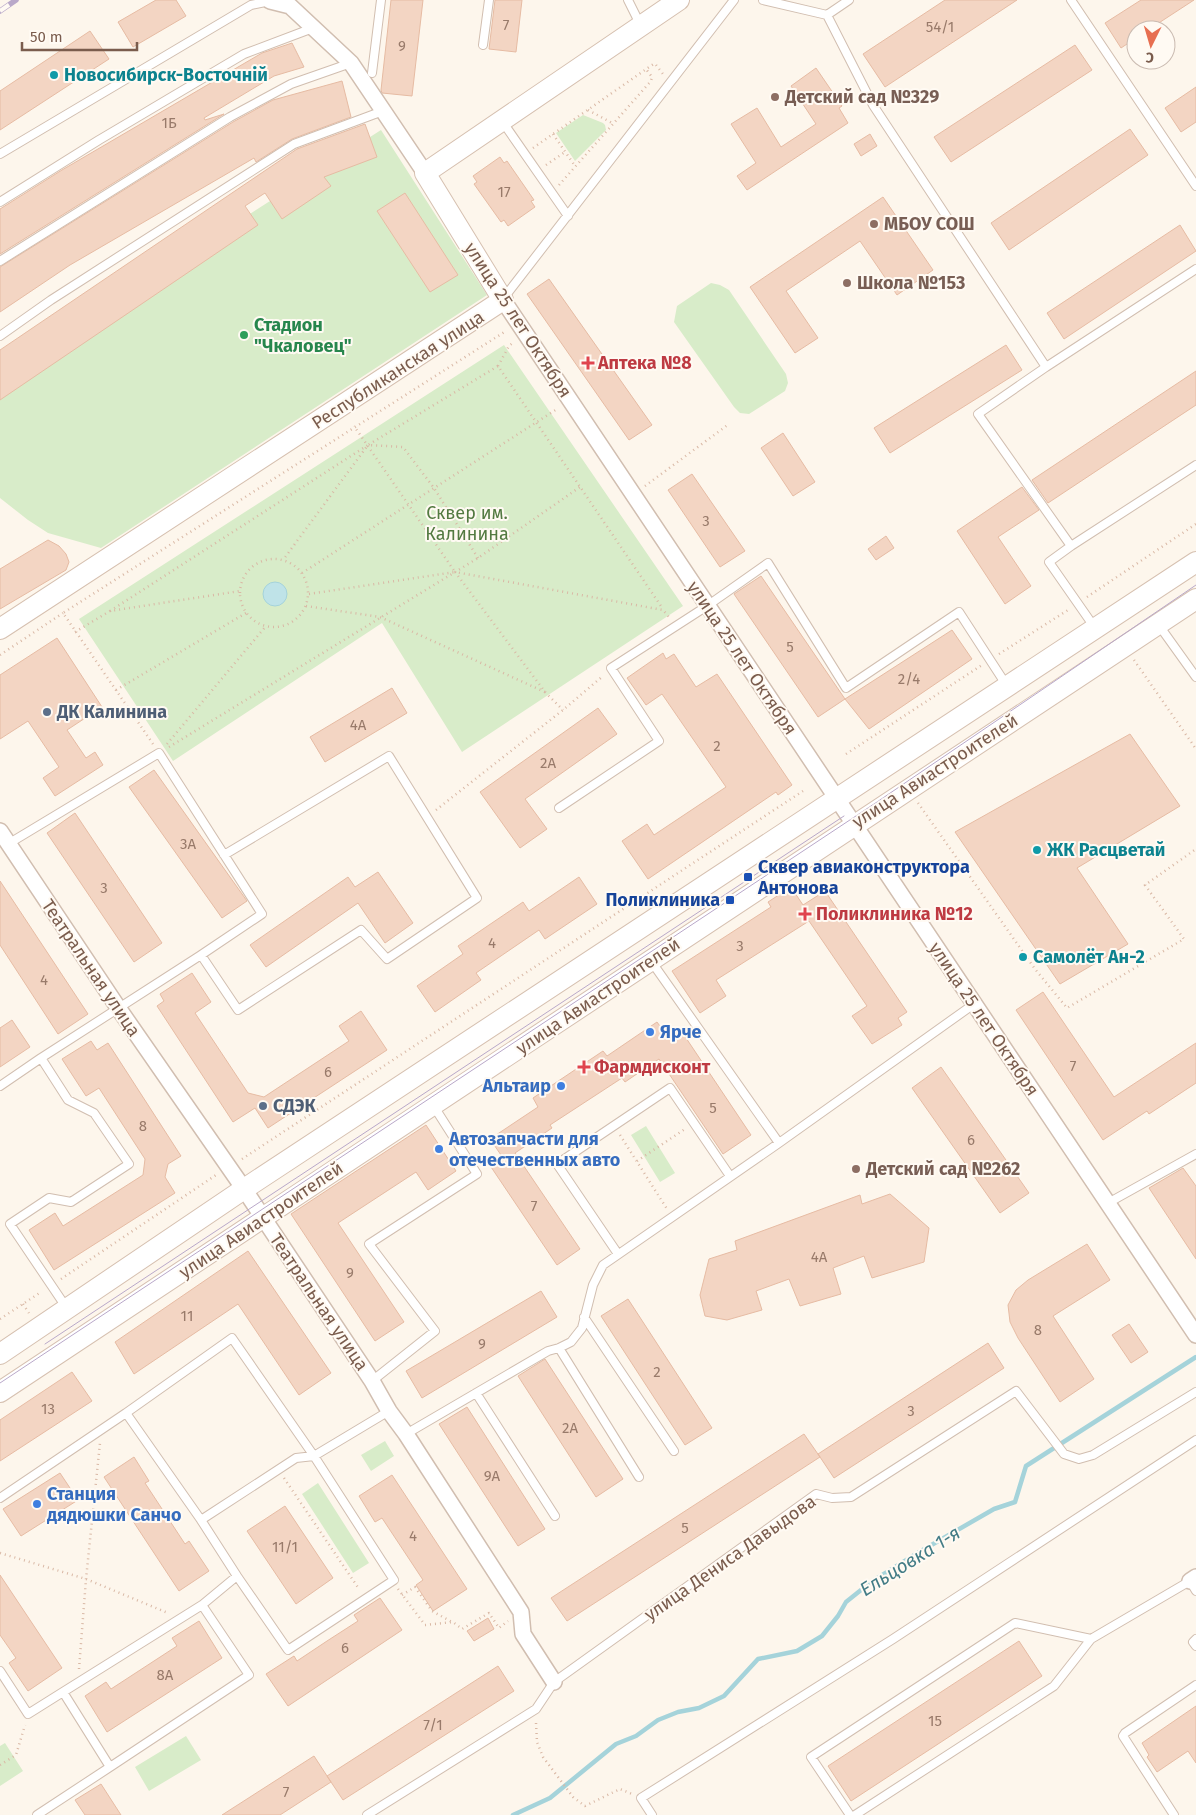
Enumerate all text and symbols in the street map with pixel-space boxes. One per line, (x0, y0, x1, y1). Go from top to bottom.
house number: 7 (503, 16, 510, 34)
house number: 54/1 (926, 18, 954, 36)
scale bar (22, 20, 138, 52)
north arrow (1126, 20, 1176, 70)
text: 50 m (30, 28, 63, 46)
house number: 9 (398, 37, 406, 55)
text: С (1145, 49, 1155, 66)
place label: Новосибирск-Восточній (64, 64, 268, 86)
marker: Новосибирск-Восточній (48, 69, 60, 81)
place label: Детский сад №329 (784, 86, 939, 108)
marker: Детский сад №329 (769, 91, 781, 103)
house number: 1Б (161, 114, 177, 132)
house number: 17 (497, 183, 511, 201)
place label: МБОУ СОШ (884, 213, 975, 235)
marker: МБОУ СОШ (868, 218, 880, 230)
street label: улица 25 лет Октября (460, 238, 576, 402)
place label: Школа №153 (857, 272, 965, 294)
marker: Школа №153 (841, 277, 853, 289)
street label: Республиканская улица (308, 306, 488, 434)
place label: Стадион "Чкаловец" (254, 314, 352, 357)
marker: Стадион "Чкаловец" (238, 329, 250, 341)
place label: Аптека №8 (597, 352, 692, 374)
marker: Аптека №8 (582, 357, 594, 369)
park label: Сквер им. Калинина (425, 502, 509, 545)
house number: 3 (702, 512, 710, 530)
street label: улица 25 лет Октября (682, 577, 802, 739)
house number: 5 (786, 638, 794, 656)
house number: 2/4 (898, 670, 920, 688)
place label: ДК Калинина (56, 701, 167, 723)
marker: ДК Калинина (41, 706, 53, 718)
street label: улица Авиастроителей (848, 709, 1022, 833)
house number: 4А (350, 716, 367, 734)
house number: 2 (713, 737, 721, 755)
house number: 2А (540, 754, 556, 772)
house number: 3А (180, 835, 196, 853)
place label: ЖК Расцветай (1046, 839, 1165, 861)
marker: ЖК Расцветай (1031, 844, 1043, 856)
place label: Сквер авиаконструктора Антонова (757, 856, 970, 899)
marker: Сквер авиаконструктора Антонова (742, 871, 754, 883)
house number: 3 (100, 879, 108, 897)
place label: Поликлиника (605, 889, 720, 911)
marker: Поликлиника (724, 894, 736, 906)
street label: Театральная улица (37, 895, 145, 1041)
place label: Поликлиника №12 (816, 903, 973, 925)
marker: Поликлиника №12 (798, 907, 812, 921)
street label: улица Авиастроителей (512, 933, 684, 1059)
house number: 4 (488, 934, 496, 952)
house number: 3 (736, 937, 744, 955)
street label: улица 25 лет Октября (924, 938, 1044, 1100)
place label: Самолёт Ан-2 (1033, 946, 1145, 968)
marker: Самолёт Ан-2 (1017, 951, 1029, 963)
house number: 4 (40, 971, 48, 989)
place label: Ярче (660, 1021, 702, 1043)
marker: Ярче (644, 1026, 656, 1038)
place label: Фармдисконт (594, 1056, 711, 1078)
house number: 7 (1070, 1057, 1077, 1075)
marker: Фармдисконт (578, 1061, 590, 1073)
house number: 6 (324, 1063, 332, 1081)
place label: Альтаир (481, 1075, 551, 1097)
marker: Альтаир (555, 1080, 567, 1092)
place label: СДЭК (273, 1095, 316, 1117)
house number: 5 (709, 1099, 717, 1117)
marker: СДЭК (257, 1100, 269, 1112)
house number: 8 (139, 1117, 147, 1135)
place label: Автозапчасти для отечественных авто (448, 1128, 620, 1171)
house number: 6 (967, 1131, 975, 1149)
marker: Автозапчасти для отечественных авто (433, 1143, 445, 1155)
street label: улица Авиастроителей (175, 1157, 347, 1283)
place label: Детский сад №262 (865, 1158, 1020, 1180)
marker: Детский сад №262 (850, 1163, 862, 1175)
house number: 7 (531, 1197, 538, 1215)
street label: Театральная улица (265, 1229, 373, 1375)
house number: 4А (811, 1248, 828, 1266)
house number: 9 (346, 1264, 354, 1282)
house number: 11 (181, 1307, 193, 1325)
house number: 8 (1034, 1321, 1042, 1339)
house number: 9 (478, 1335, 486, 1353)
house number: 2 (653, 1363, 661, 1381)
house number: 13 (41, 1400, 55, 1418)
house number: 3 (907, 1402, 915, 1420)
house number: 2А (562, 1419, 578, 1437)
house number: 9А (484, 1467, 501, 1485)
place label: Станция дядюшки Санчо (47, 1483, 181, 1526)
street label: улица Дениса Давыдова (640, 1490, 820, 1626)
marker: Станция дядюшки Санчо (31, 1498, 43, 1510)
house number: 5 (681, 1519, 689, 1537)
water label: Ельцовка 1-я (856, 1521, 964, 1601)
house number: 4 (409, 1527, 417, 1545)
house number: 11/1 (272, 1538, 298, 1556)
house number: 6 (341, 1639, 349, 1657)
house number: 8А (157, 1666, 174, 1684)
house number: 15 (928, 1712, 942, 1730)
house number: 7/1 (423, 1716, 443, 1734)
house number: 7 (283, 1783, 290, 1801)

